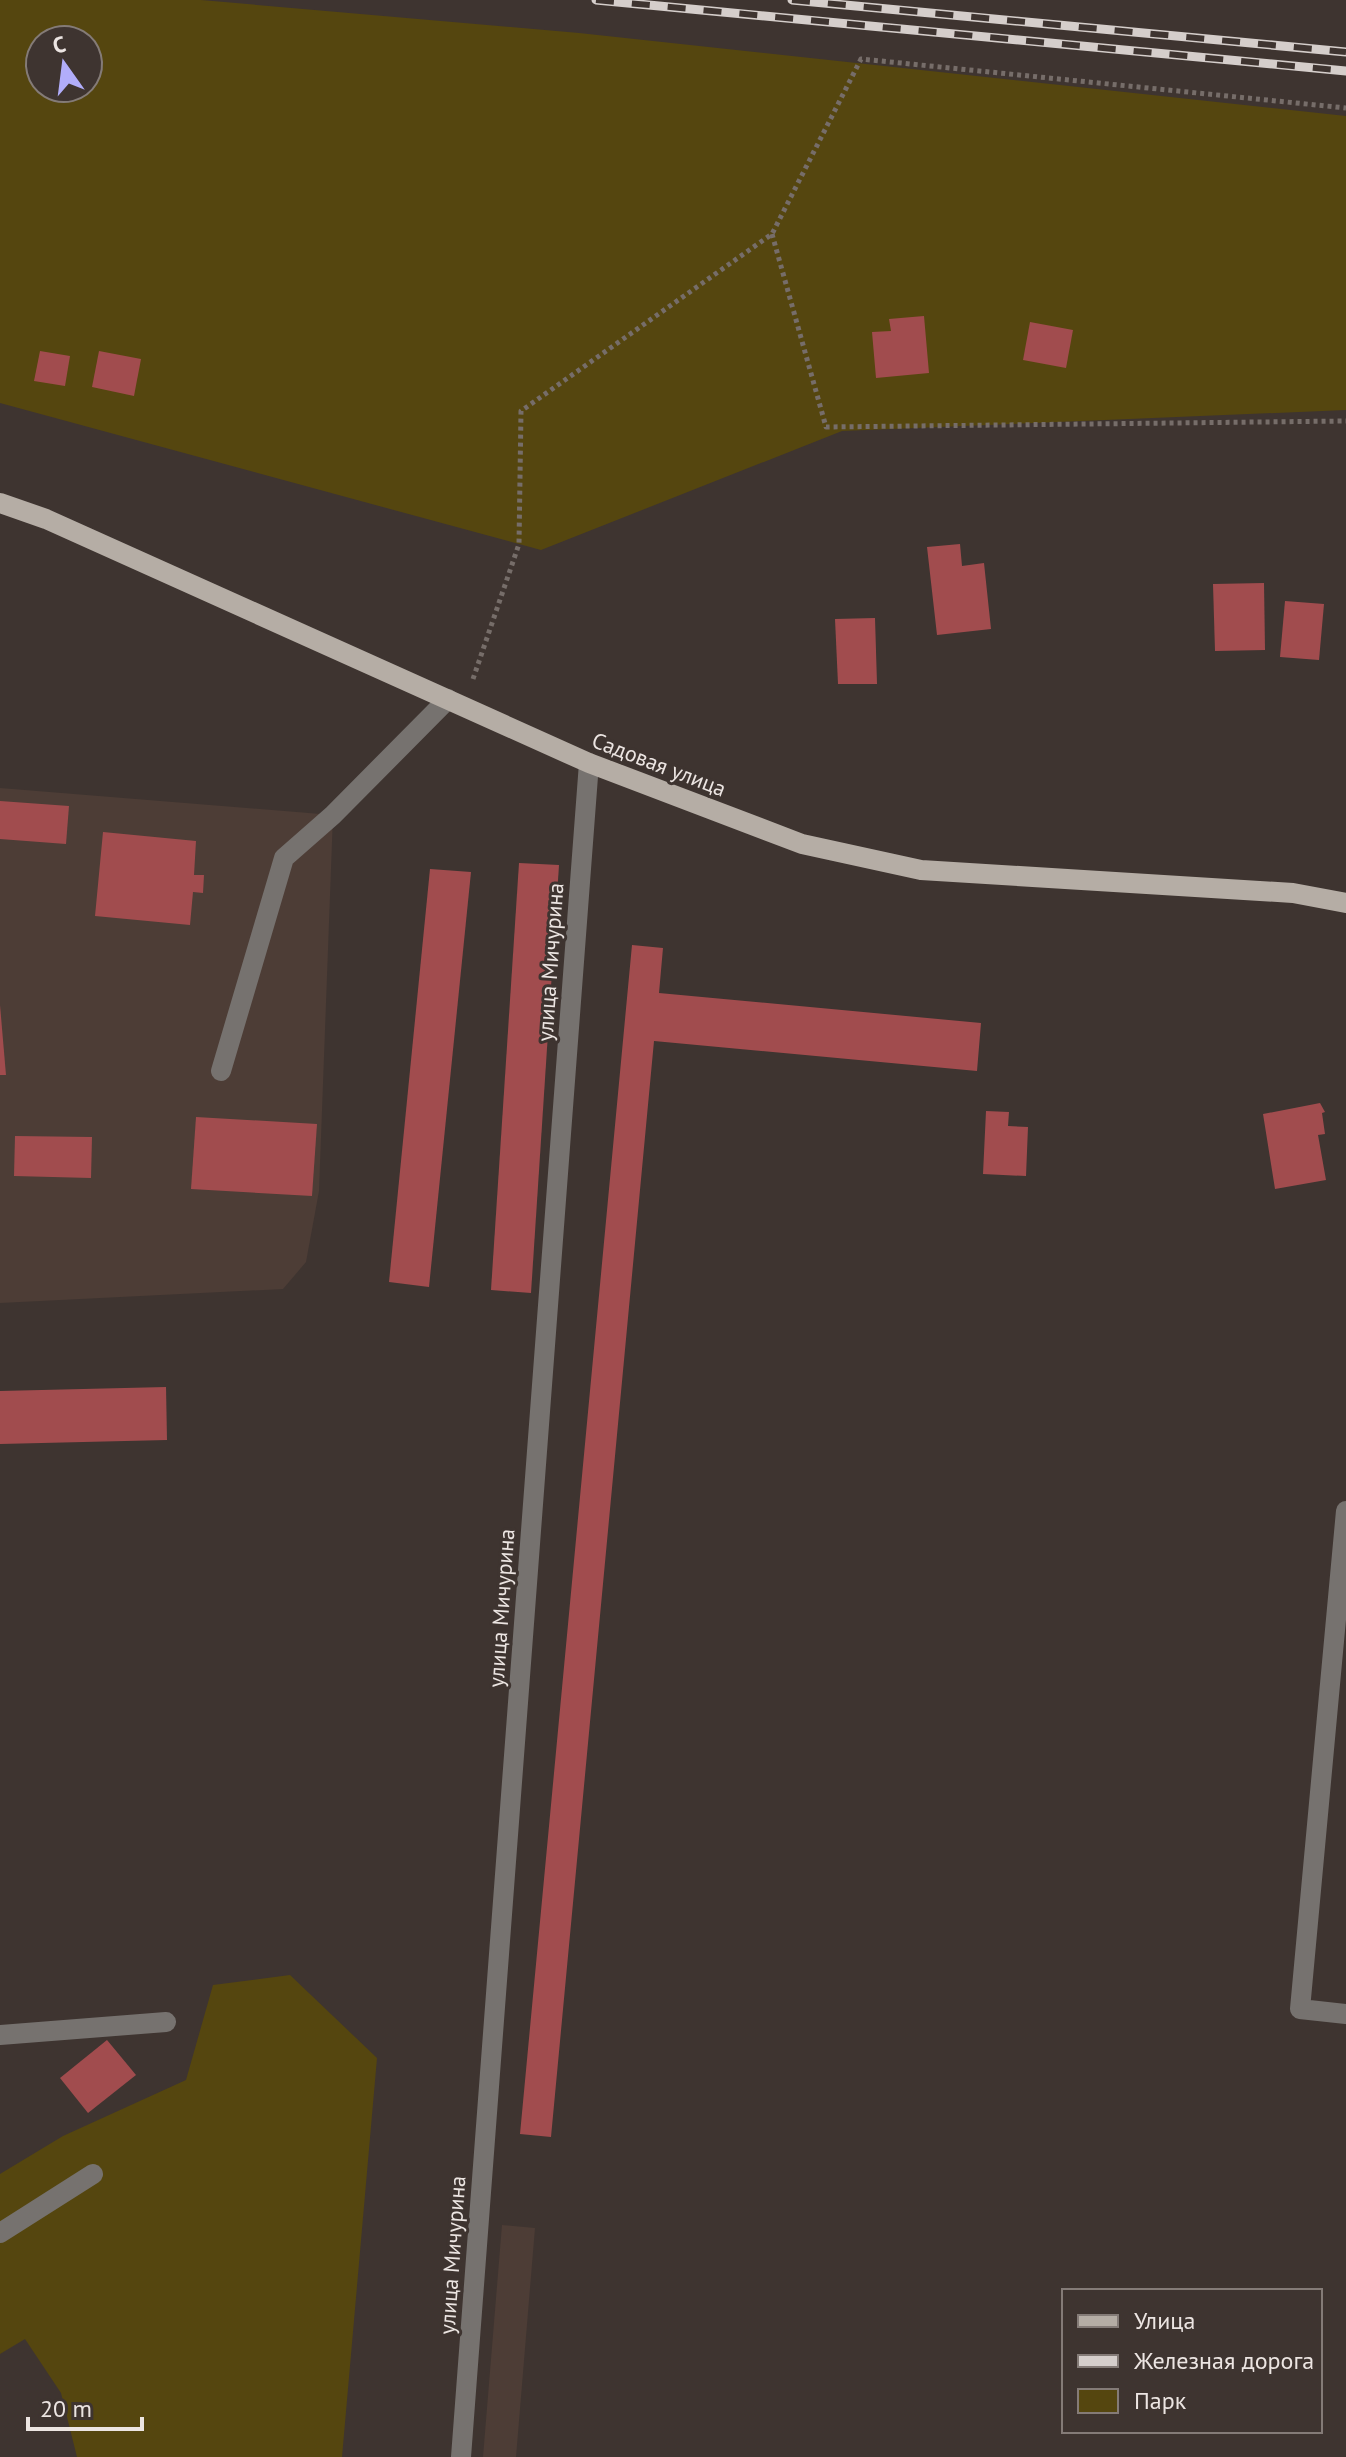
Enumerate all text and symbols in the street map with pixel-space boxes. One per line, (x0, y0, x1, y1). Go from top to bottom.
north arrow (24, 24, 104, 104)
text: С (50, 30, 69, 60)
street label: Садовая улица (588, 726, 730, 802)
street label: улица Мичурина (530, 882, 570, 1042)
street label: улица Мичурина (481, 1528, 521, 1688)
street label: улица Мичурина (432, 2175, 472, 2335)
legend (1062, 2289, 1322, 2433)
text: Улица (1134, 2305, 1195, 2336)
text: Железная дорога (1133, 2345, 1314, 2376)
scale bar (28, 2381, 142, 2431)
text: Парк (1134, 2385, 1187, 2416)
text: 20 m (40, 2393, 92, 2424)

